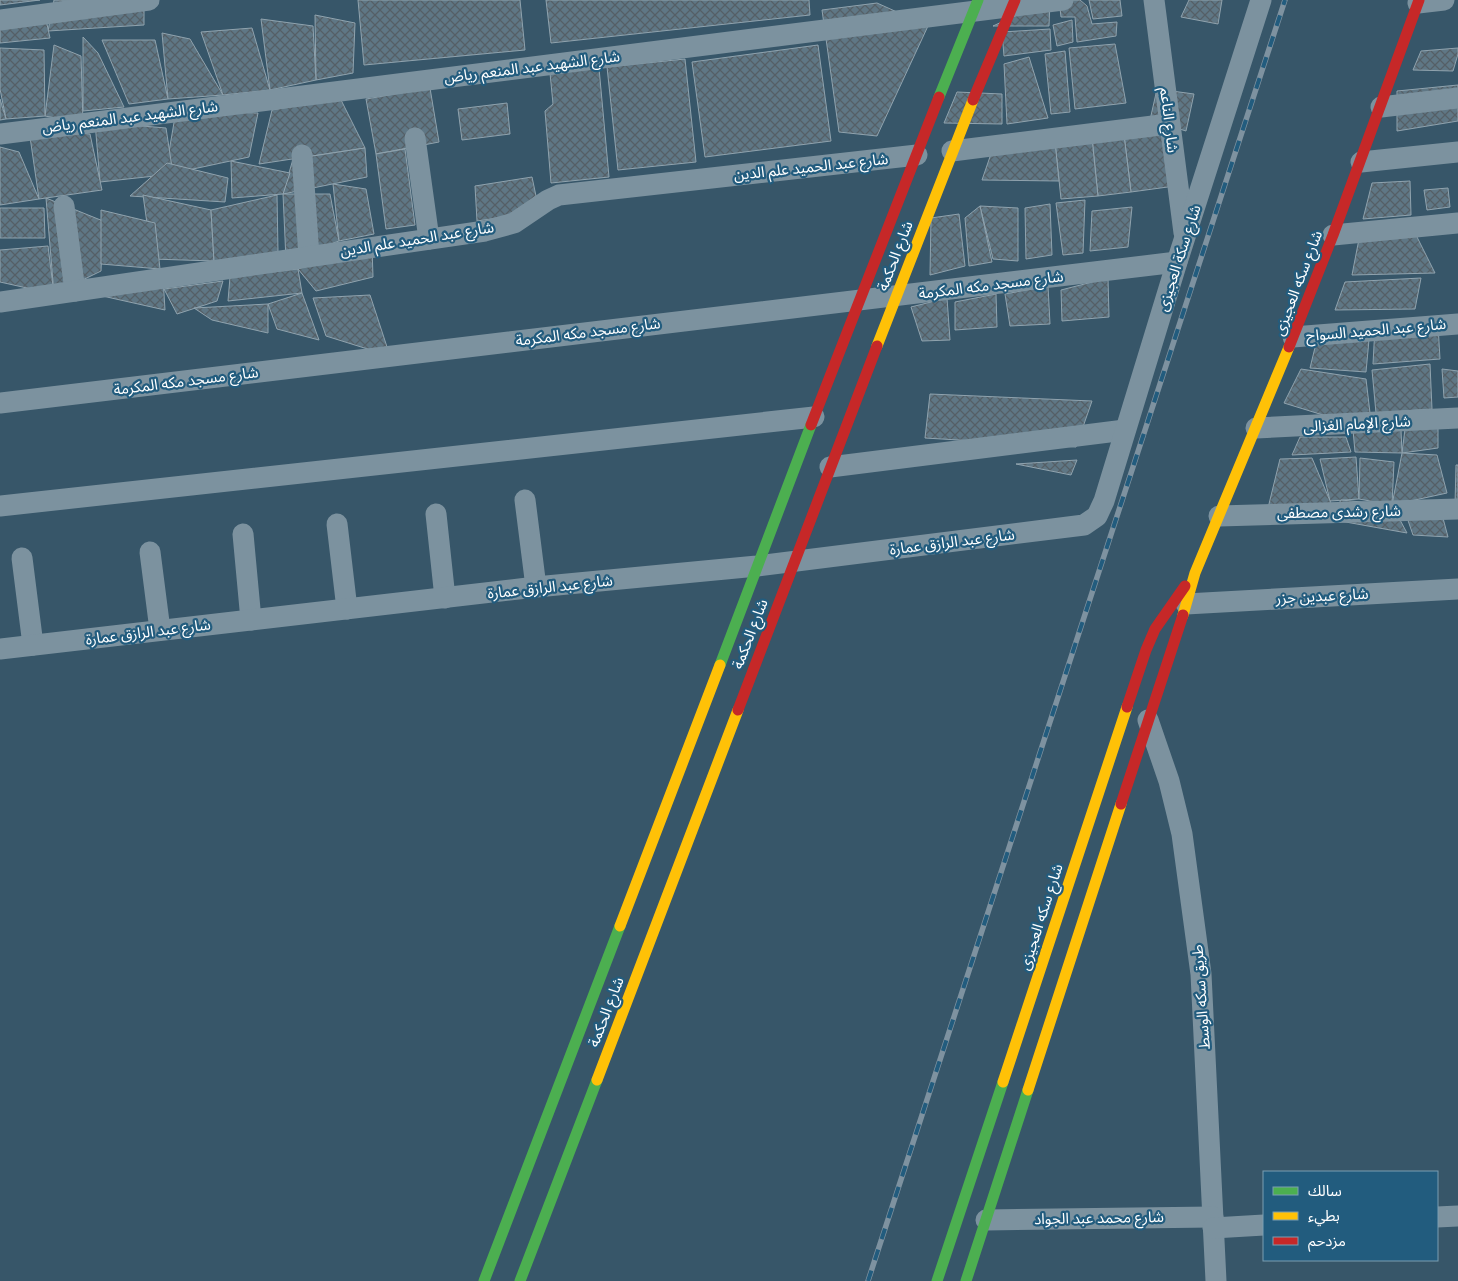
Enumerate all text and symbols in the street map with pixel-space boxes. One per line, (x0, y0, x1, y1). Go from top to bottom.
street label: شارع الشهيد عبد المنعم رياض (443, 47, 622, 90)
street label: شارع الناعم (1153, 86, 1182, 154)
street label: شارع الشهيد عبد المنعم رياض (41, 97, 220, 140)
street label: شارع عبد الحميد علم الدين (733, 150, 890, 187)
street label: شارع سكة العجيزى (1153, 202, 1208, 315)
street label: شارع عبد الحميد علم الدين (339, 218, 496, 263)
street label: شارع الحكمة (873, 218, 919, 295)
street label: شارع سكه العجيزى (1270, 228, 1329, 339)
street label: شارع مسجد مكه المكرمة (918, 267, 1065, 306)
street label: شارع مسجد مكه المكرمة (515, 314, 662, 353)
street label: شارع عبد الحميد السواح (1305, 315, 1447, 348)
street label: شارع مسجد مكه المكرمة (113, 363, 260, 402)
street label: شارع الإمام الغزالى (1303, 412, 1412, 439)
street label: شارع رشدى مصطفى (1277, 502, 1401, 525)
street label: شارع عبد الرازق عمارة (888, 525, 1016, 562)
street label: شارع عبد الرازق عمارة (486, 571, 614, 606)
street label: شارع عبدين جزر (1274, 585, 1369, 610)
street label: شارع الحكمة (728, 596, 774, 673)
street label: شارع عبد الرازق عمارة (84, 615, 212, 652)
street label: شارع سكه العجيزى (1015, 861, 1070, 974)
street label: طريق سكه الوسط (1188, 944, 1215, 1050)
street label: شارع الحكمة (584, 974, 630, 1051)
legend (1263, 1171, 1438, 1261)
text: سالك (1308, 1182, 1342, 1200)
text: بطيء (1308, 1207, 1340, 1227)
street label: شارع محمد عبد الجواد (1034, 1208, 1164, 1231)
text: مزدحم (1308, 1232, 1346, 1252)

